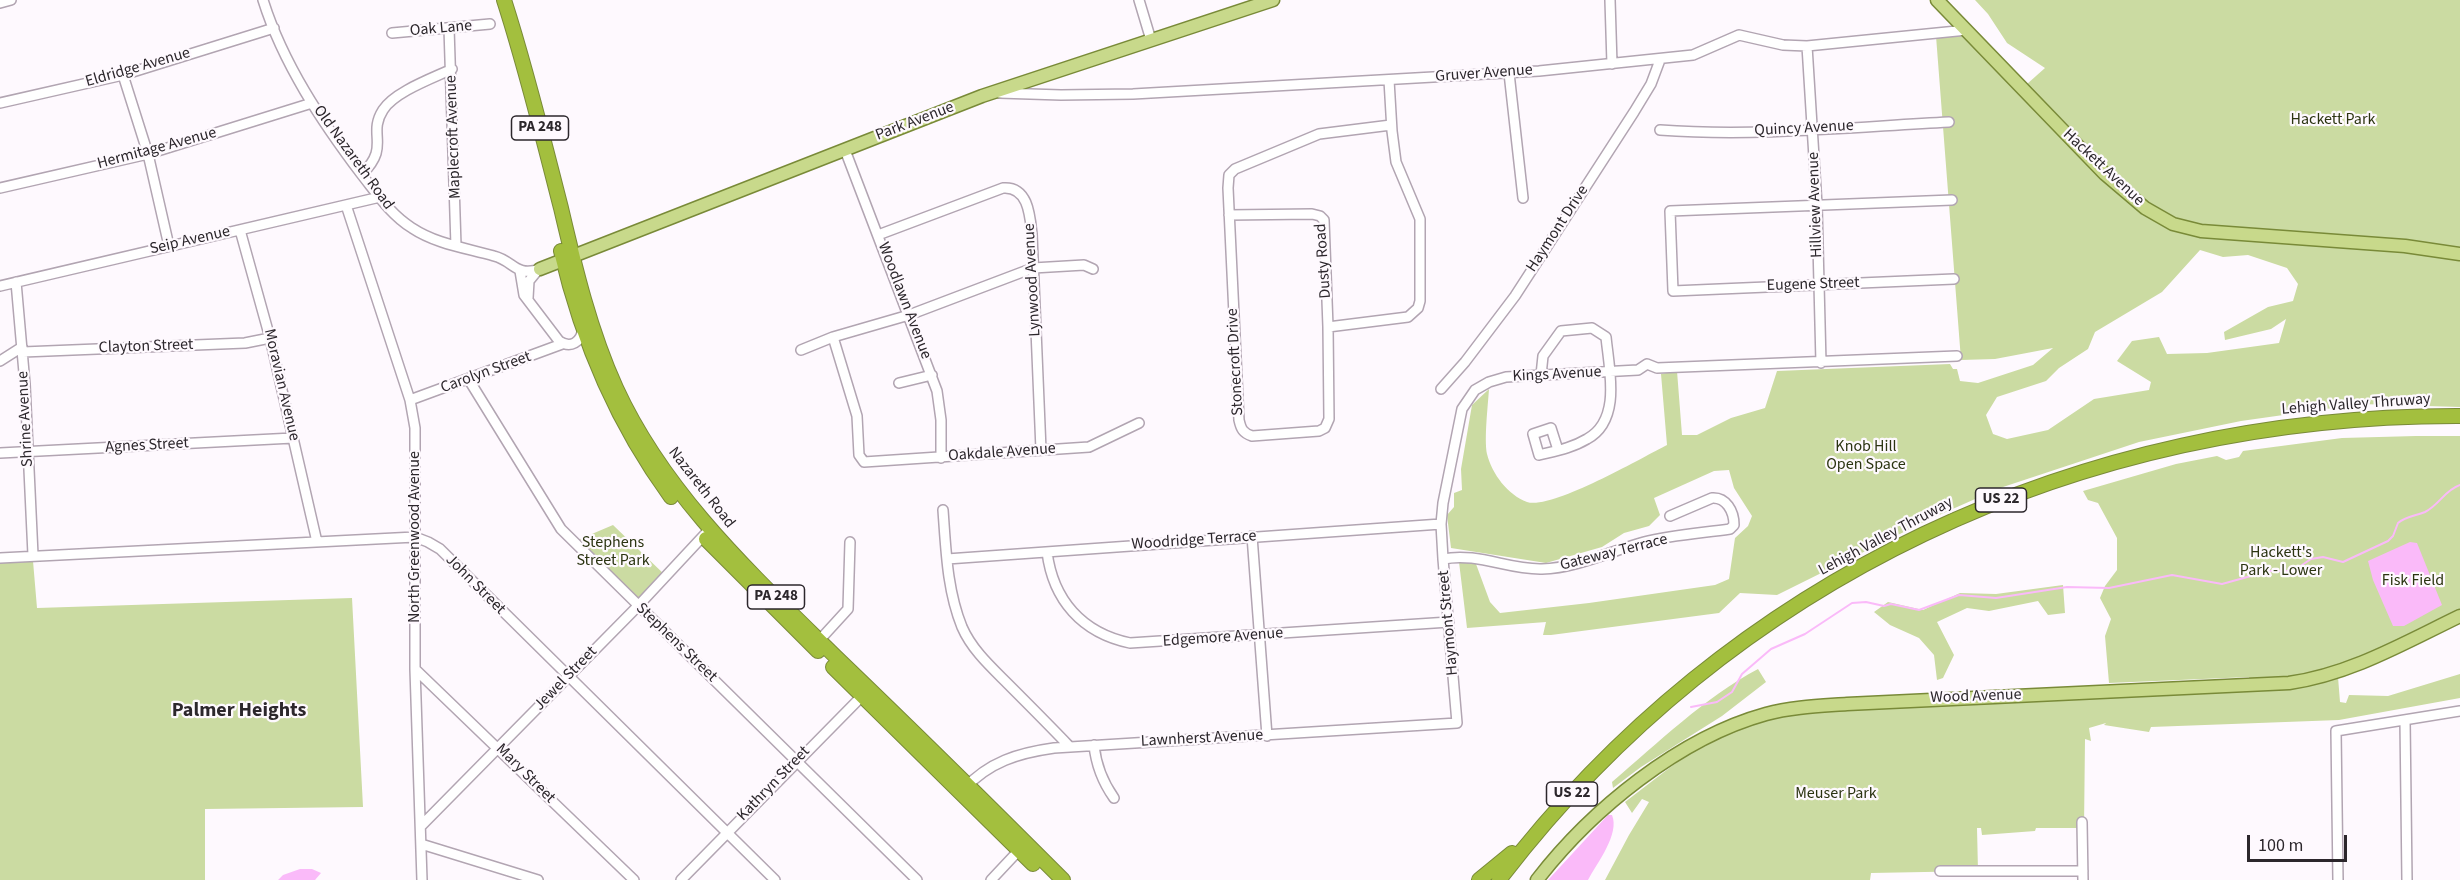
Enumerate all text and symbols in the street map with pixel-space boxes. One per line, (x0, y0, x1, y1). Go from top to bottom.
street label: Oak Lane (409, 17, 473, 41)
street label: Eldridge Avenue (83, 44, 193, 92)
street label: Gruver Avenue (1435, 61, 1533, 87)
street label: Maplecroft Avenue (442, 75, 466, 199)
street label: Park Avenue (873, 98, 957, 146)
street label: Old Nazareth Road (309, 102, 397, 214)
park label: Hackett Park (2291, 110, 2375, 130)
road number: PA 248 (512, 116, 568, 140)
street label: Quincy Avenue (1754, 117, 1854, 141)
street label: Hermitage Avenue (95, 124, 219, 174)
street label: Hackett Avenue (2058, 125, 2148, 211)
street label: Hillview Avenue (1805, 152, 1827, 258)
street label: Haymont Drive (1523, 182, 1593, 276)
street label: Seip Avenue (148, 222, 232, 260)
street label: Lynwood Avenue (1020, 223, 1046, 337)
street label: Dusty Road (1312, 223, 1336, 299)
street label: Woodlawn Avenue (873, 240, 935, 362)
street label: Eugene Street (1766, 274, 1860, 296)
street label: Stonecroft Drive (1224, 308, 1248, 416)
street label: Moravian Avenue (259, 327, 303, 443)
street label: Clayton Street (98, 336, 194, 358)
street label: Carolyn Street (438, 348, 534, 398)
street label: Kings Avenue (1512, 363, 1602, 387)
street label: Shrine Avenue (14, 371, 38, 467)
street label: Lehigh Valley Thruway (2281, 390, 2431, 420)
street label: Agnes Street (105, 434, 189, 458)
park label: Knob Hill Open Space (1826, 437, 1906, 475)
street label: Oakdale Avenue (948, 440, 1056, 466)
street label: Nazareth Road (663, 444, 739, 532)
street label: North Greenwood Avenue (405, 451, 425, 623)
road number: US 22 (1976, 488, 2026, 512)
street label: Lehigh Valley Thruway (1816, 493, 1956, 581)
street label: Woodridge Terrace (1131, 527, 1257, 555)
street label: Gateway Terrace (1558, 530, 1670, 576)
park label: Stephens Street Park (576, 533, 650, 571)
park label: Hackett's Park - Lower (2240, 543, 2322, 581)
street label: John Street (441, 551, 509, 619)
street label: Haymont Street (1435, 570, 1463, 676)
park label: Fisk Field (2382, 571, 2444, 591)
road number: PA 248 (748, 585, 804, 609)
street label: Stephens Street (631, 599, 721, 687)
street label: Edgemore Avenue (1162, 624, 1284, 652)
street label: Jewel Street (530, 643, 602, 715)
street label: Wood Avenue (1930, 686, 2022, 708)
district label: Palmer Heights (172, 700, 306, 724)
street label: Lawnherst Avenue (1140, 726, 1264, 752)
street label: Mary Street (491, 740, 559, 808)
street label: Kathryn Street (734, 743, 814, 825)
road number: US 22 (1546, 782, 1598, 806)
park label: Meuser Park (1795, 784, 1877, 804)
scale bar (2250, 823, 2350, 861)
text: 100 m (2258, 833, 2303, 858)

